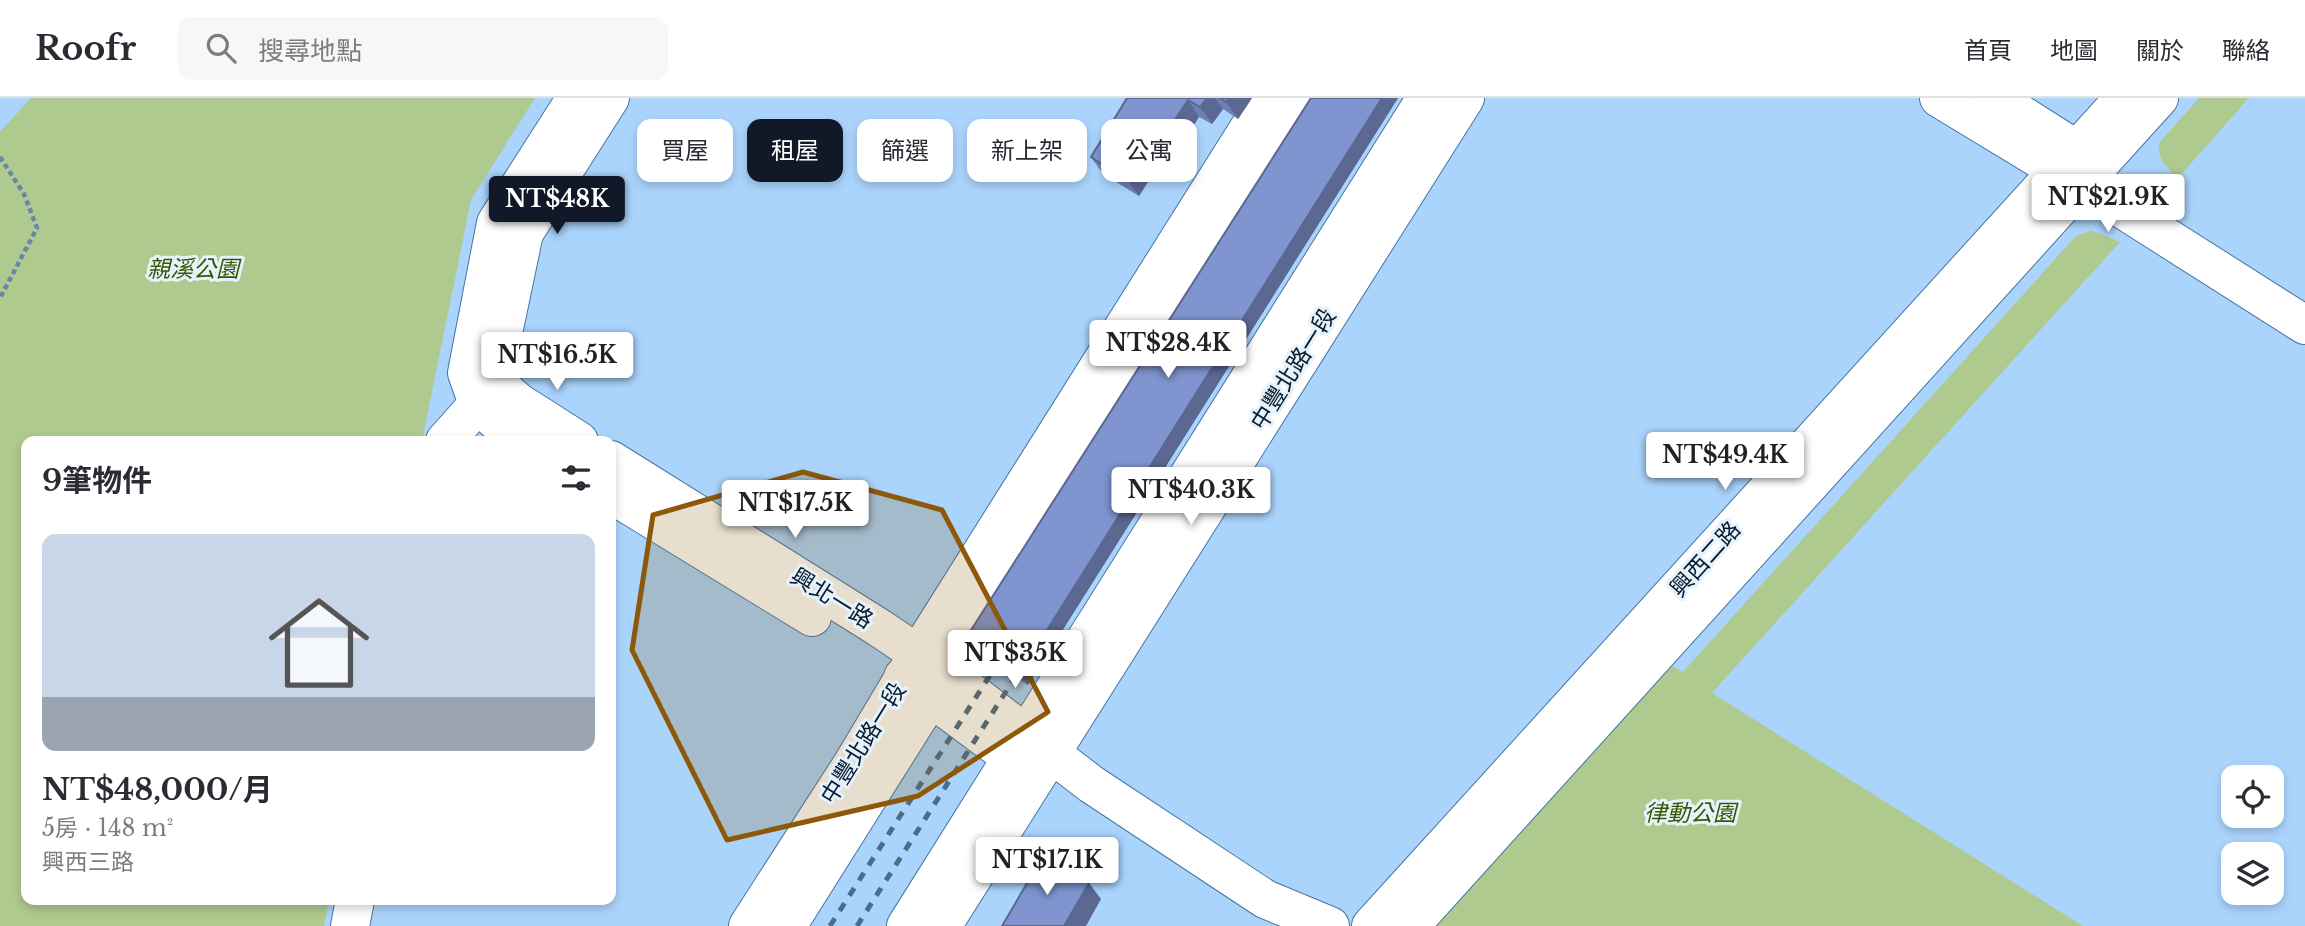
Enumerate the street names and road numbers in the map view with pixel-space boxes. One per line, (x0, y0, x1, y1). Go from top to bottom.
street label: 中豐北路一段 (1245, 303, 1341, 435)
street label: 興西二路 (1664, 515, 1746, 603)
street label: 興北一路 (786, 562, 878, 634)
street label: 中豐北路一段 (815, 677, 911, 809)

